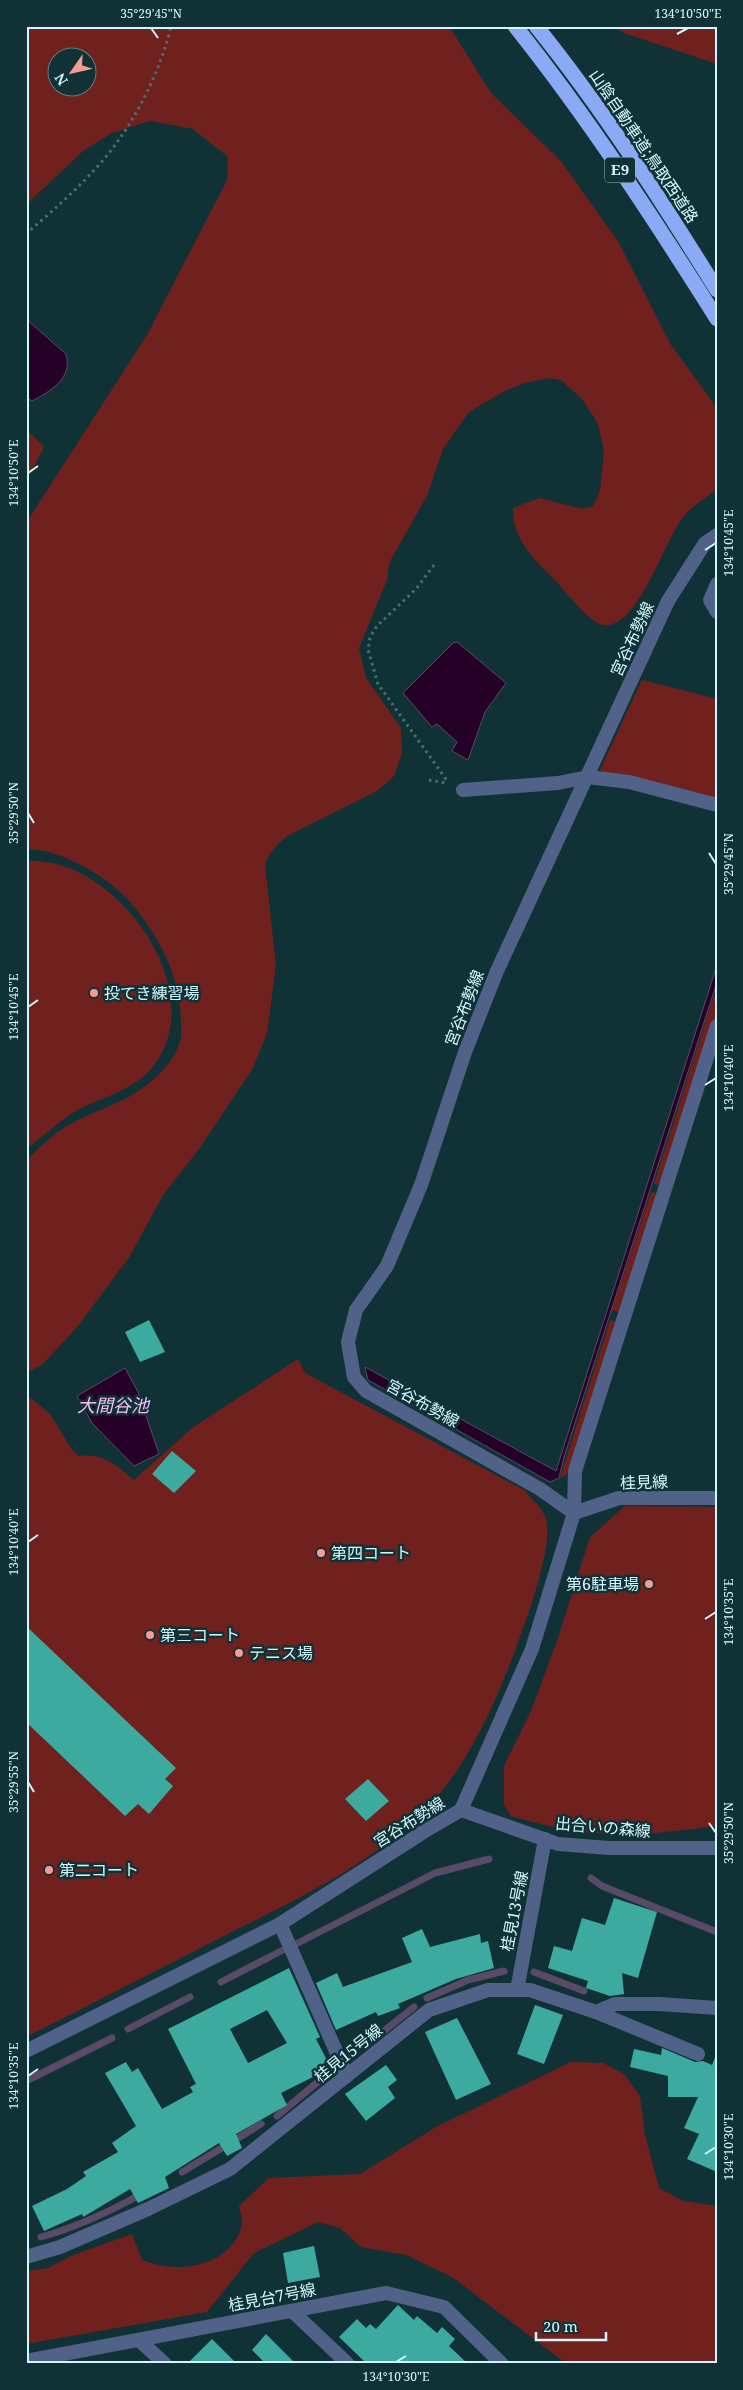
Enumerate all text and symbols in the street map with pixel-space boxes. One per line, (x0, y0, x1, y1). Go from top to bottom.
text: 35°29'45"N (120, 5, 182, 22)
text: 134°10'50"E (655, 5, 721, 22)
north arrow (48, 48, 98, 98)
street label: 山陰自動車道;鳥取西道路 (584, 65, 704, 227)
text: N (50, 70, 72, 89)
road number: E9 (605, 158, 635, 182)
text: 134°10'50"E (5, 440, 22, 506)
text: 134°10'45"E (720, 510, 737, 576)
street label: 宮谷布勢線 (605, 598, 659, 680)
text: 35°29'50"N (5, 782, 22, 844)
text: 35°29'45"N (720, 833, 737, 895)
street label: 宮谷布勢線 (439, 967, 489, 1049)
text: 134°10'45"E (5, 974, 22, 1040)
place label: 投てき練習場 (104, 982, 200, 1004)
marker: 投てき練習場 (88, 987, 100, 999)
text: 134°10'40"E (720, 1045, 737, 1111)
street label: 宮谷布勢線 (383, 1374, 463, 1432)
water label: 大間谷池 (77, 1393, 151, 1417)
street label: 桂見線 (620, 1470, 668, 1494)
text: 134°10'40"E (5, 1509, 22, 1575)
place label: 第四コート (331, 1542, 411, 1564)
marker: 第四コート (315, 1547, 327, 1559)
place label: 第6駐車場 (566, 1573, 639, 1595)
marker: 第6駐車場 (643, 1578, 655, 1590)
text: 134°10'35"E (720, 1579, 737, 1645)
place label: 第三コート (160, 1624, 240, 1646)
marker: 第三コート (144, 1629, 156, 1641)
place label: テニス場 (249, 1642, 313, 1664)
marker: テニス場 (233, 1647, 245, 1659)
text: 35°29'55"N (5, 1751, 22, 1813)
street label: 宮谷布勢線 (369, 1791, 449, 1853)
text: 35°29'50"N (720, 1802, 737, 1864)
street label: 出合いの森線 (554, 1812, 652, 1842)
place label: 第二コート (59, 1859, 139, 1881)
marker: 第二コート (43, 1864, 55, 1876)
street label: 桂見13号線 (495, 1869, 533, 1953)
street label: 桂見15号線 (309, 2019, 387, 2087)
text: 134°10'35"E (5, 2043, 22, 2109)
text: 134°10'30"E (720, 2114, 737, 2180)
street label: 桂見台7号線 (226, 2278, 318, 2316)
scale bar (536, 2310, 606, 2342)
text: 20 m (543, 2316, 578, 2336)
text: 134°10'30"E (363, 2368, 429, 2385)

